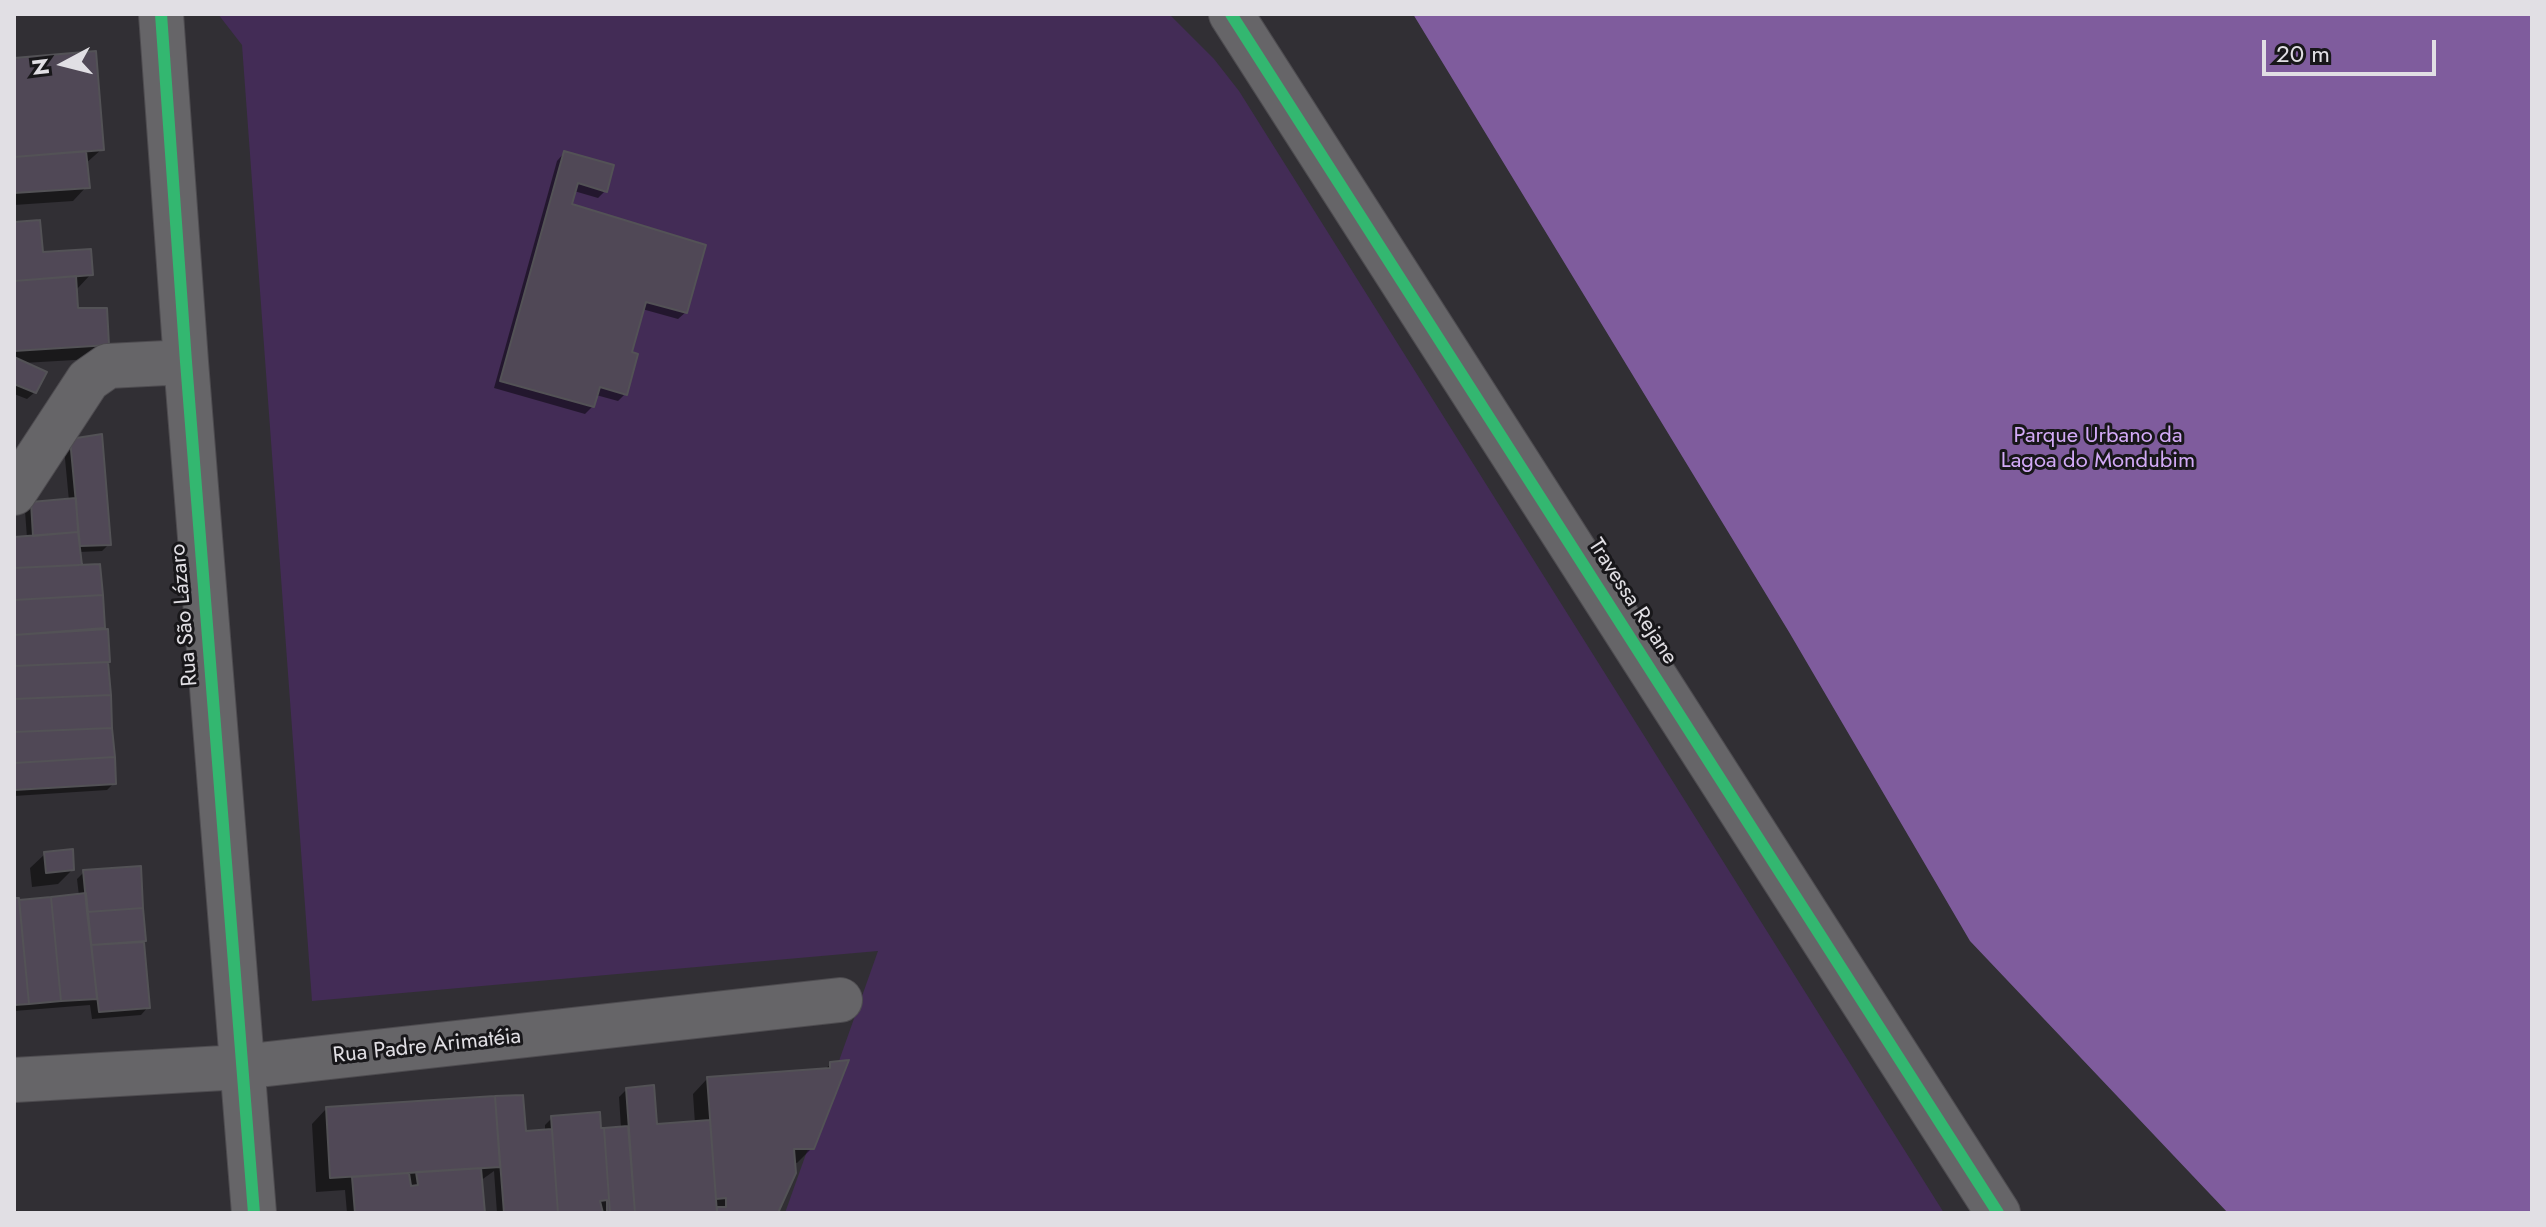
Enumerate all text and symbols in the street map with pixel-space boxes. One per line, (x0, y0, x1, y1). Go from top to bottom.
north arrow (24, 24, 104, 104)
scale bar (2266, 24, 2440, 74)
text: 20 m (2276, 36, 2330, 71)
text: N (23, 56, 57, 78)
park label: Parque Urbano da Lagoa do Mondubim (2001, 424, 2195, 476)
street label: Travessa Rejane (1582, 534, 1682, 670)
street label: Rua São Lázaro (166, 543, 204, 687)
street label: Rua Padre Arimatéia (332, 1024, 522, 1070)

